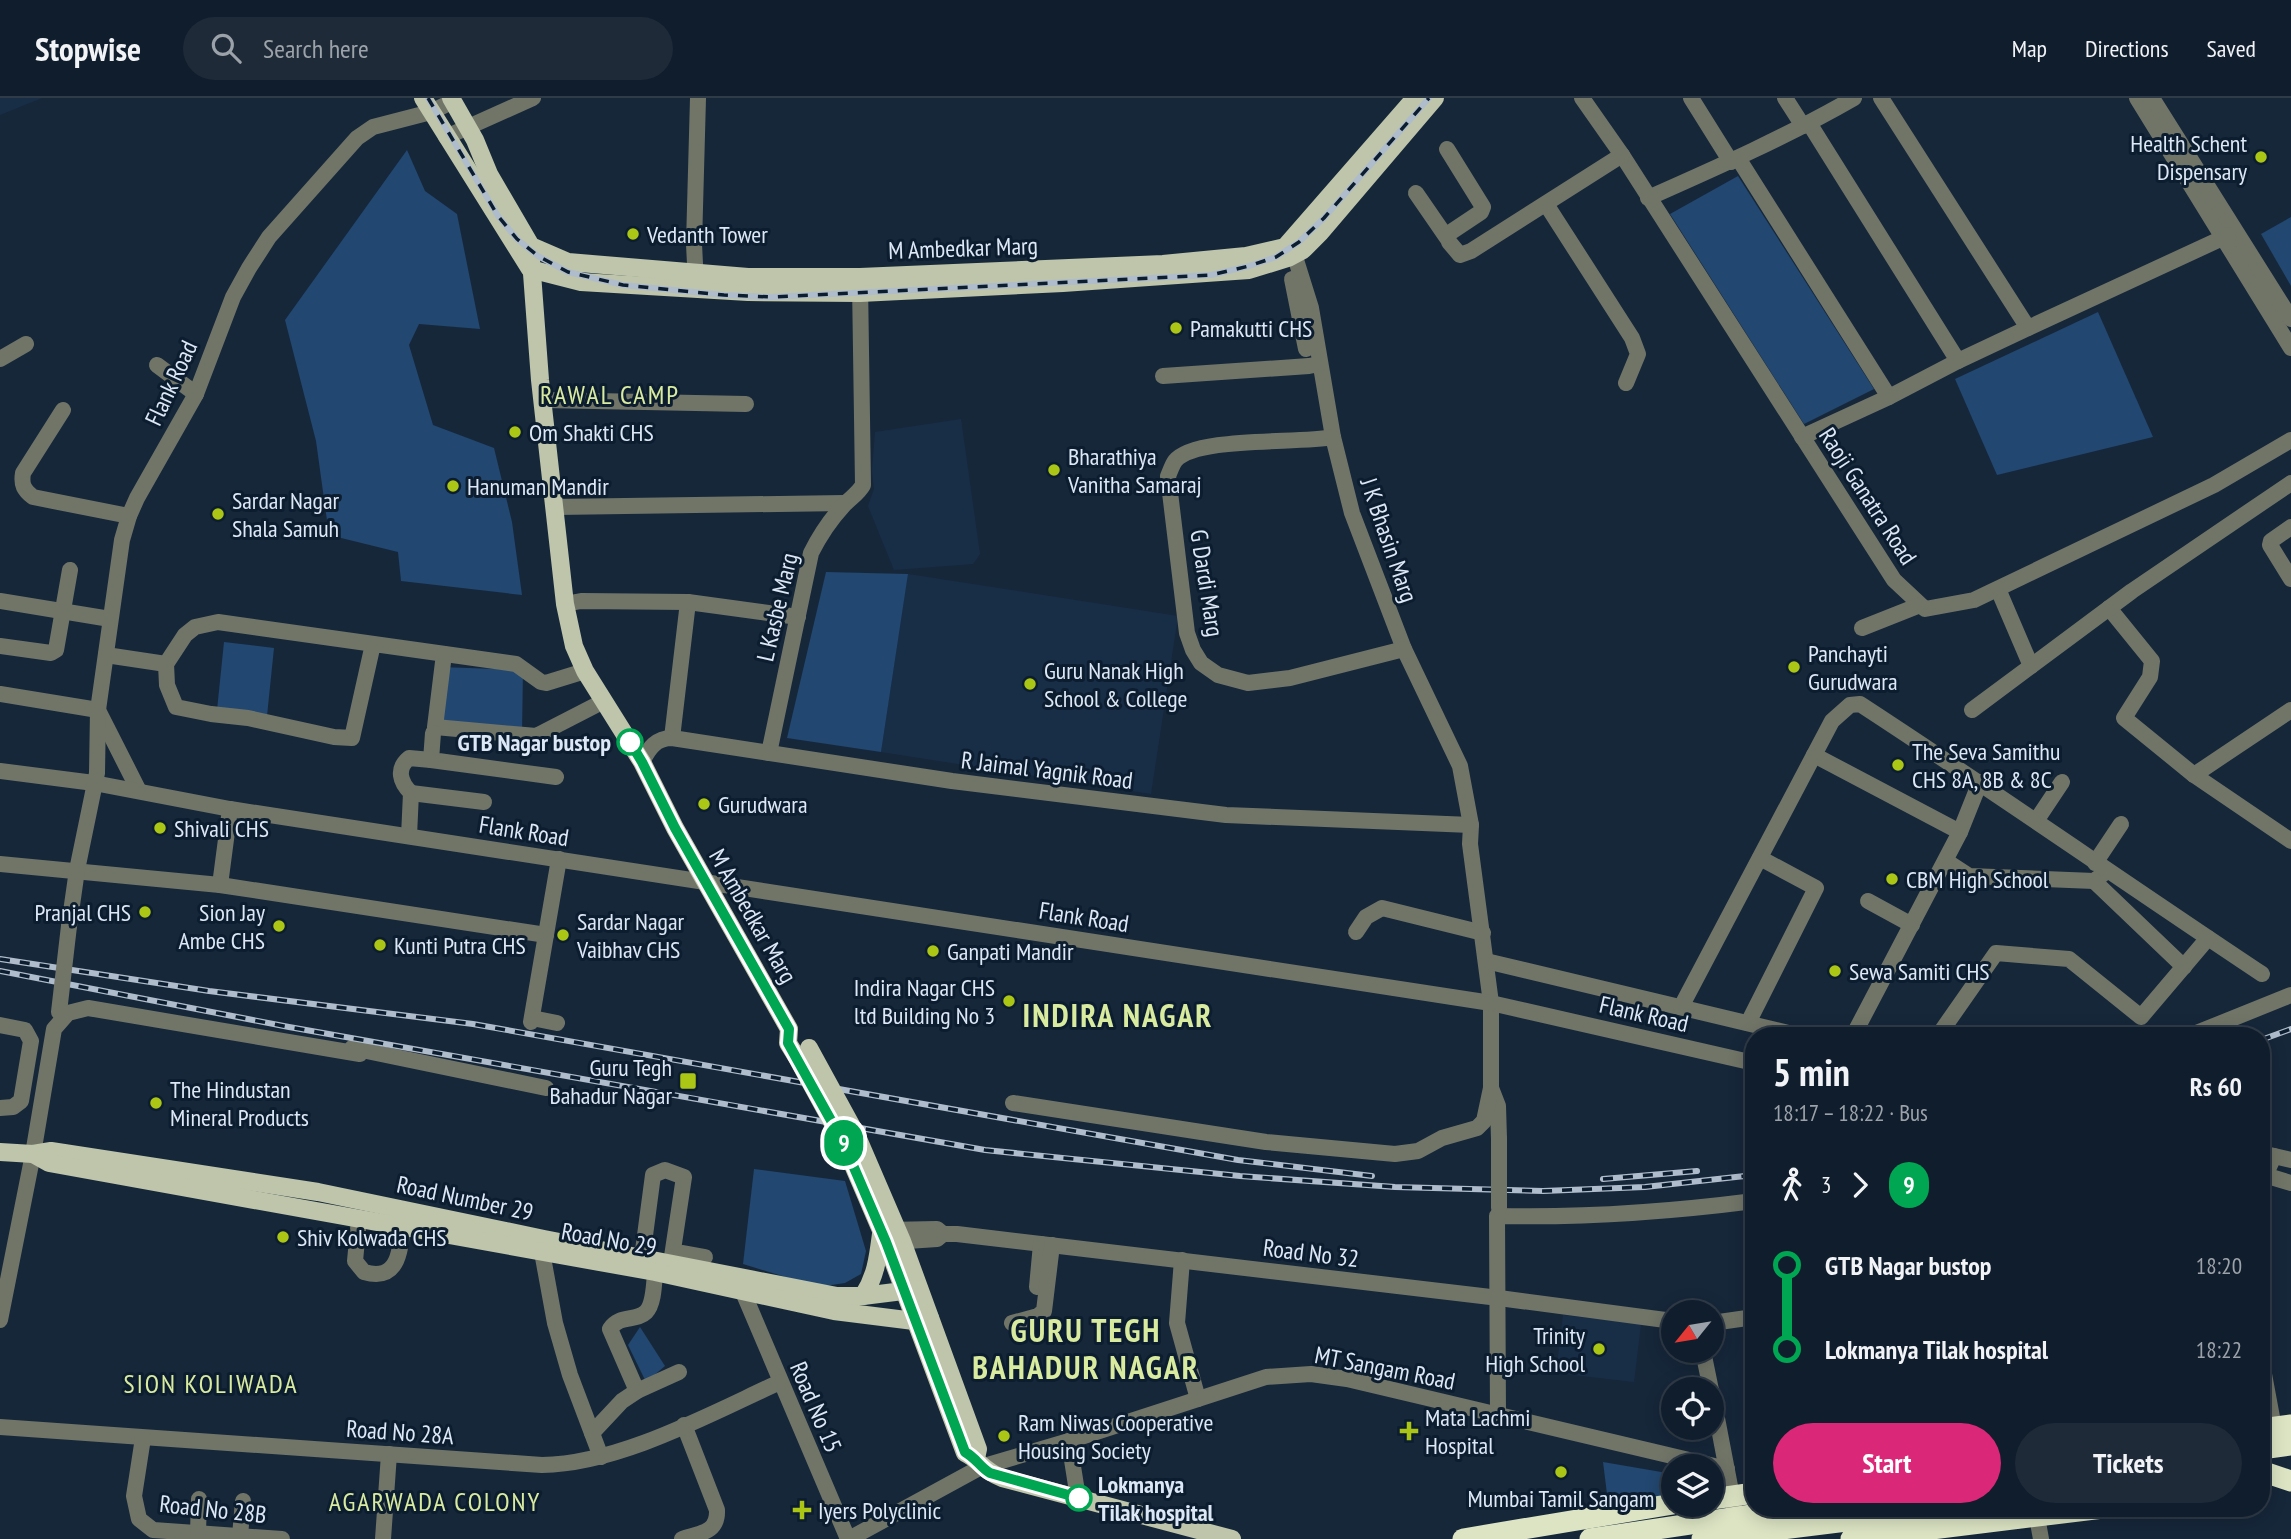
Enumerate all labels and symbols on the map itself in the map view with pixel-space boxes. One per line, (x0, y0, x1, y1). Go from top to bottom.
place label: Health Schent Dispensary (2130, 128, 2247, 187)
marker: Health Schent Dispensary (2253, 149, 2269, 165)
place label: Vedanth Tower (646, 219, 768, 250)
marker: Vedanth Tower (625, 226, 641, 242)
street label: M Ambedkar Marg (888, 230, 1038, 266)
place label: Pamakutti CHS (1190, 313, 1312, 344)
marker: Pamakutti CHS (1168, 320, 1184, 336)
street label: Flank Road (138, 335, 204, 431)
district label: RAWAL CAMP (540, 378, 680, 411)
place label: Om Shakti CHS (529, 417, 654, 448)
street label: Raoji Ganatra Road (1812, 422, 1924, 570)
marker: Om Shakti CHS (507, 424, 523, 440)
place label: Bharathiya Vanitha Samaraj (1067, 441, 1202, 500)
marker: Bharathiya Vanitha Samaraj (1046, 462, 1062, 478)
place label: Hanuman Mandir (467, 471, 609, 502)
street label: J K Bhasin Marg (1353, 473, 1425, 606)
marker: Hanuman Mandir (445, 478, 461, 494)
place label: Sardar Nagar Shala Samuh (232, 485, 340, 544)
marker: Sardar Nagar Shala Samuh (210, 506, 226, 522)
street label: G Dardi Marg (1183, 527, 1231, 639)
street label: L Kasbe Marg (749, 550, 805, 664)
place label: Panchayti Gurudwara (1808, 638, 1898, 697)
place label: Guru Nanak High School & College (1044, 655, 1188, 714)
marker: Panchayti Gurudwara (1786, 659, 1802, 675)
marker: Guru Nanak High School & College (1022, 676, 1038, 692)
place label: GTB Nagar bustop (457, 727, 611, 758)
marker: GTB Nagar bustop (617, 729, 643, 755)
place label: The Seva Samithu CHS 8A, 8B & 8C (1912, 736, 2060, 795)
street label: R Jaimal Yagnik Road (959, 744, 1135, 796)
marker: The Seva Samithu CHS 8A, 8B & 8C (1890, 757, 1906, 773)
place label: Gurudwara (718, 789, 808, 820)
marker: Gurudwara (696, 796, 712, 812)
street label: Flank Road (477, 809, 571, 853)
place label: Shivali CHS (174, 813, 269, 844)
marker: Shivali CHS (152, 820, 168, 836)
street label: M Ambedkar Marg (702, 843, 804, 989)
place label: CBM High School (1906, 864, 2049, 895)
marker: CBM High School (1884, 871, 1900, 887)
street label: Flank Road (1037, 895, 1131, 939)
place label: Pranjal CHS (35, 897, 131, 928)
place label: Sion Jay Ambe CHS (178, 897, 265, 956)
marker: Pranjal CHS (137, 904, 153, 920)
place label: Sardar Nagar Vaibhav CHS (576, 906, 685, 965)
marker: Sion Jay Ambe CHS (271, 918, 287, 934)
marker: Sardar Nagar Vaibhav CHS (555, 927, 571, 943)
place label: Kunti Putra CHS (394, 930, 526, 961)
place label: Ganpati Mandir (947, 936, 1074, 967)
marker: Kunti Putra CHS (372, 937, 388, 953)
marker: Ganpati Mandir (925, 943, 941, 959)
place label: Sewa Samiti CHS (1849, 956, 1990, 987)
marker: Sewa Samiti CHS (1827, 963, 1843, 979)
place label: Indira Nagar CHS ltd Building No 3 (854, 972, 995, 1031)
street label: Flank Road (1596, 989, 1692, 1039)
marker: Indira Nagar CHS ltd Building No 3 (1001, 993, 1017, 1009)
district label: INDIRA NAGAR (1023, 994, 1213, 1036)
place label: Guru Tegh Bahadur Nagar (549, 1052, 672, 1111)
marker: Guru Tegh Bahadur Nagar (678, 1071, 698, 1091)
place label: The Hindustan Mineral Products (170, 1074, 309, 1133)
marker: The Hindustan Mineral Products (148, 1095, 164, 1111)
line badge: 9 (821, 1120, 867, 1166)
street label: Road Number 29 (394, 1168, 536, 1228)
street label: Road No 29 (559, 1215, 659, 1263)
place label: Shiv Kolwada CHS (297, 1222, 447, 1253)
marker: Shiv Kolwada CHS (275, 1229, 291, 1245)
street label: Road No 32 (1261, 1232, 1361, 1274)
north arrow (1661, 1300, 1724, 1363)
district label: GURU TEGH BAHADUR NAGAR (972, 1309, 1200, 1388)
place label: Trinity High School (1485, 1320, 1585, 1379)
street label: MT Sangam Road (1312, 1339, 1458, 1397)
marker: Trinity High School (1591, 1341, 1607, 1357)
street label: Road No 15 (783, 1357, 849, 1457)
district label: SION KOLIWADA (124, 1367, 298, 1400)
place label: Mata Lachmi Hospital (1425, 1402, 1530, 1461)
place label: Ram Niwas Cooperative Housing Society (1018, 1407, 1214, 1466)
street label: Road No 28A (345, 1413, 455, 1451)
marker: Mata Lachmi Hospital (1399, 1421, 1419, 1441)
marker: Ram Niwas Cooperative Housing Society (996, 1428, 1012, 1444)
marker: Mumbai Tamil Sangam (1553, 1464, 1569, 1480)
place label: Lokmanya Tilak hospital (1098, 1469, 1214, 1528)
place label: Mumbai Tamil Sangam (1468, 1483, 1654, 1514)
district label: AGARWADA COLONY (329, 1485, 541, 1518)
marker: Lokmanya Tilak hospital (1066, 1485, 1092, 1511)
street label: Road No 28B (158, 1488, 268, 1530)
place label: Iyers Polyclinic (818, 1495, 942, 1526)
marker: Iyers Polyclinic (792, 1500, 812, 1520)

